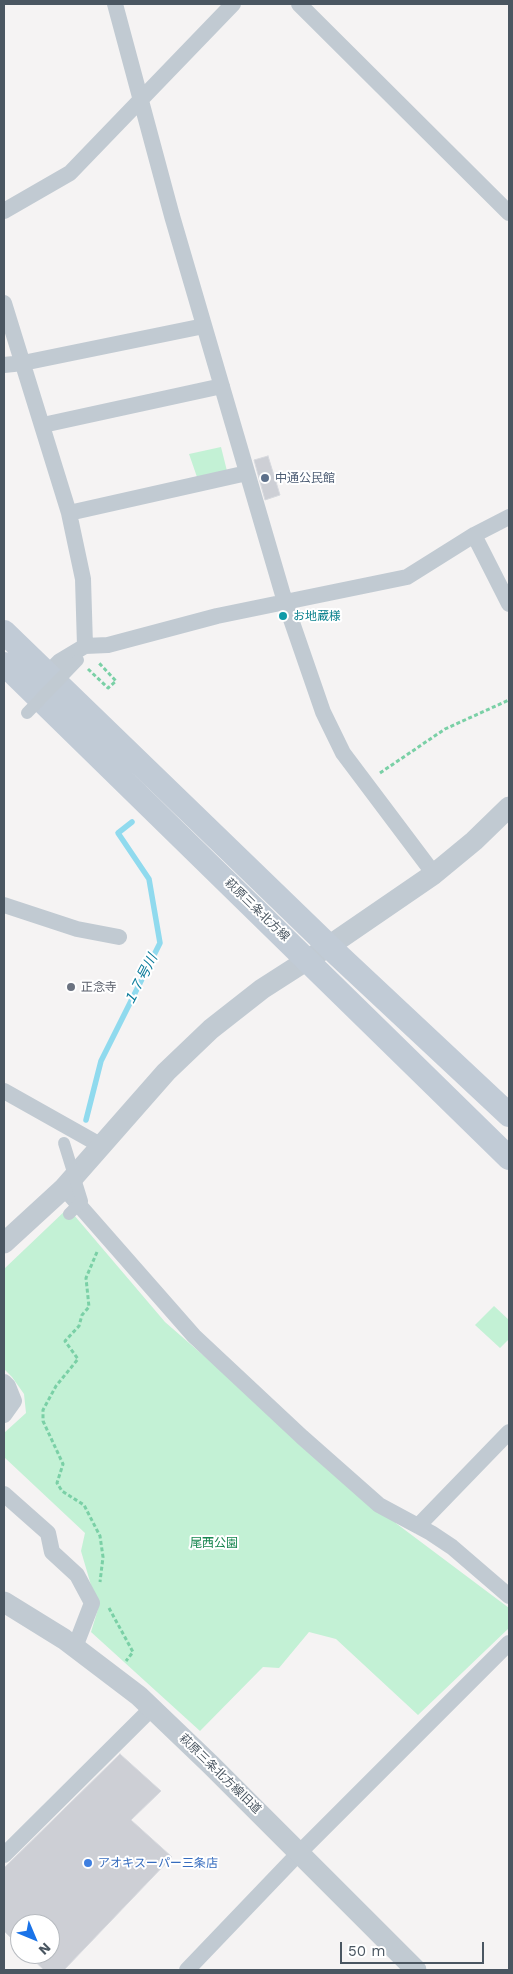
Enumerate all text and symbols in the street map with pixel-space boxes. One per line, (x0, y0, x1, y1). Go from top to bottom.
place label: 中通公民館 (275, 471, 335, 485)
marker: 中通公民館 (259, 472, 271, 484)
place label: お地蔵様 (293, 609, 341, 623)
marker: お地蔵様 (277, 610, 289, 622)
street label: 萩原三条北方線 (222, 876, 292, 944)
water label: １７号川 (121, 951, 161, 1009)
place label: 正念寺 (81, 980, 117, 994)
marker: 正念寺 (65, 981, 77, 993)
park label: 尾西公園 (190, 1536, 238, 1550)
street label: 萩原三条北方線旧道 (176, 1731, 264, 1817)
place label: アオキスーパー三条店 (98, 1856, 218, 1870)
marker: アオキスーパー三条店 (82, 1857, 94, 1869)
north arrow (10, 1914, 60, 1964)
scale bar (343, 1932, 487, 1964)
text: N (36, 1940, 54, 1958)
text: 50 m (348, 1942, 385, 1960)

